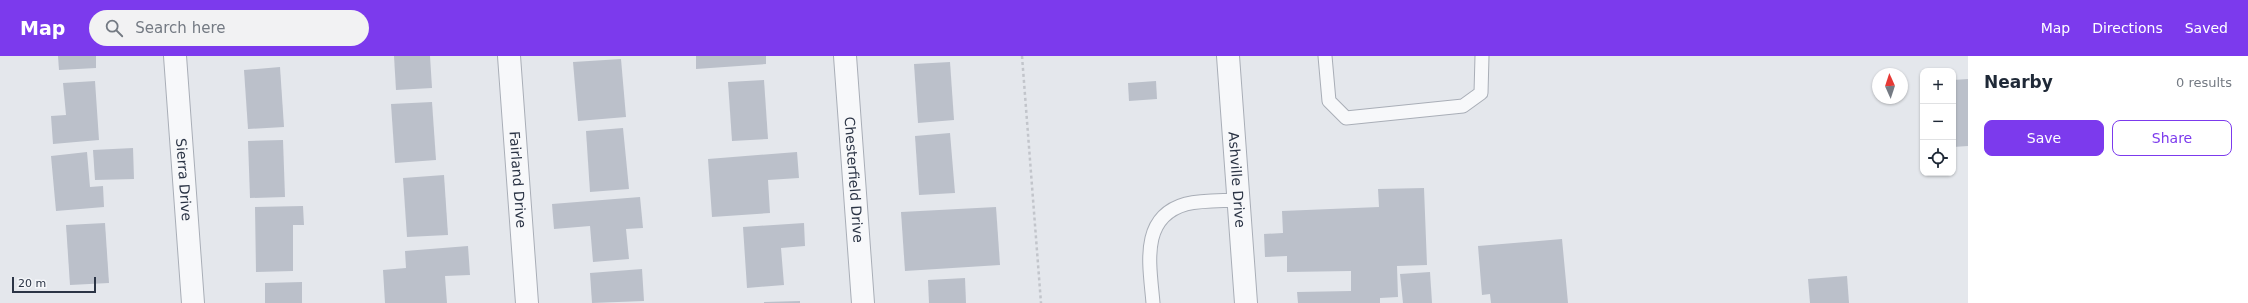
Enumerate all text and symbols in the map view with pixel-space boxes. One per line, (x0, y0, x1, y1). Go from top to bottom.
search box (89, 10, 369, 46)
text: Map (20, 17, 65, 39)
icon: search (103, 17, 125, 39)
text: Search here (135, 19, 225, 37)
text: Map (2041, 20, 2070, 36)
text: Directions (2092, 20, 2163, 36)
text: Saved (2185, 20, 2228, 36)
north arrow (1872, 68, 1908, 104)
map controls (1920, 68, 1956, 176)
button: + (1920, 68, 1956, 104)
text: Nearby (1984, 72, 2053, 92)
text: 0 results (2176, 75, 2232, 90)
button: − (1920, 104, 1956, 140)
street label: Chesterfield Drive (841, 116, 867, 243)
button: Save (1984, 120, 2104, 156)
button: Share (2112, 120, 2232, 156)
street label: Fairland Drive (507, 131, 530, 229)
street label: Ashville Drive (1226, 131, 1248, 228)
street label: Sierra Drive (173, 138, 195, 222)
button: locate (1920, 140, 1956, 176)
scale bar (12, 275, 96, 294)
text: 20 m (18, 277, 46, 290)

